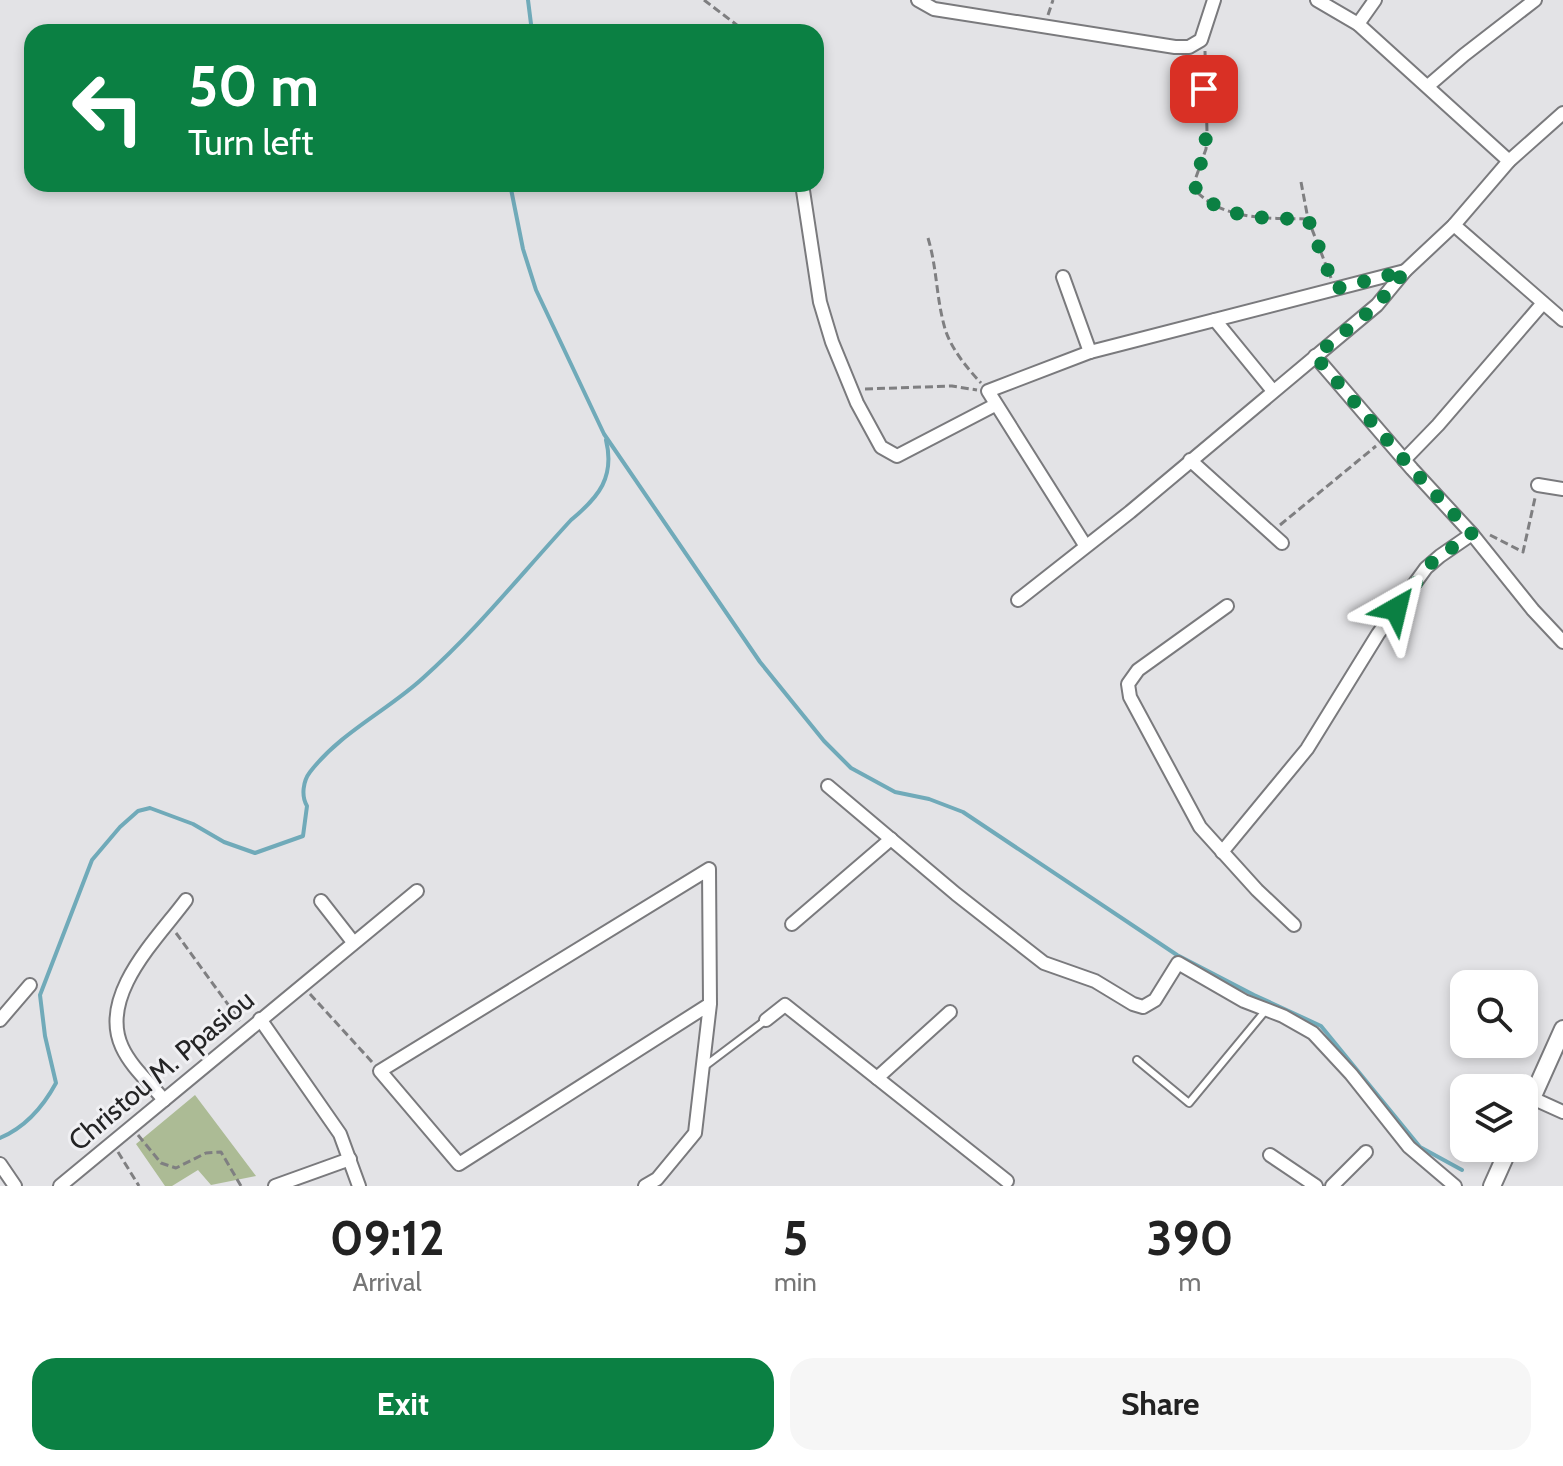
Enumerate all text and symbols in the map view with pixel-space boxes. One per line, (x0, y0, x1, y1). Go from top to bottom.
text: 50 m (188, 52, 319, 120)
pin (1170, 55, 1238, 123)
icon: left (56, 56, 160, 160)
icon: arrive (1182, 67, 1226, 111)
text: Turn left (188, 120, 313, 164)
position arrow (1354, 567, 1438, 651)
map controls (1450, 970, 1538, 1162)
button: search (1450, 970, 1538, 1058)
street label: Christou M. Ppasiou (61, 982, 261, 1158)
button: layers (1450, 1074, 1538, 1162)
text: 09:12 (330, 1209, 444, 1267)
text: 5 (783, 1209, 808, 1267)
text: 390 (1147, 1209, 1233, 1267)
text: Arrival (352, 1266, 422, 1298)
text: min (774, 1266, 817, 1298)
text: m (1179, 1266, 1201, 1298)
button: Exit (32, 1358, 774, 1450)
button: Share (790, 1358, 1531, 1450)

